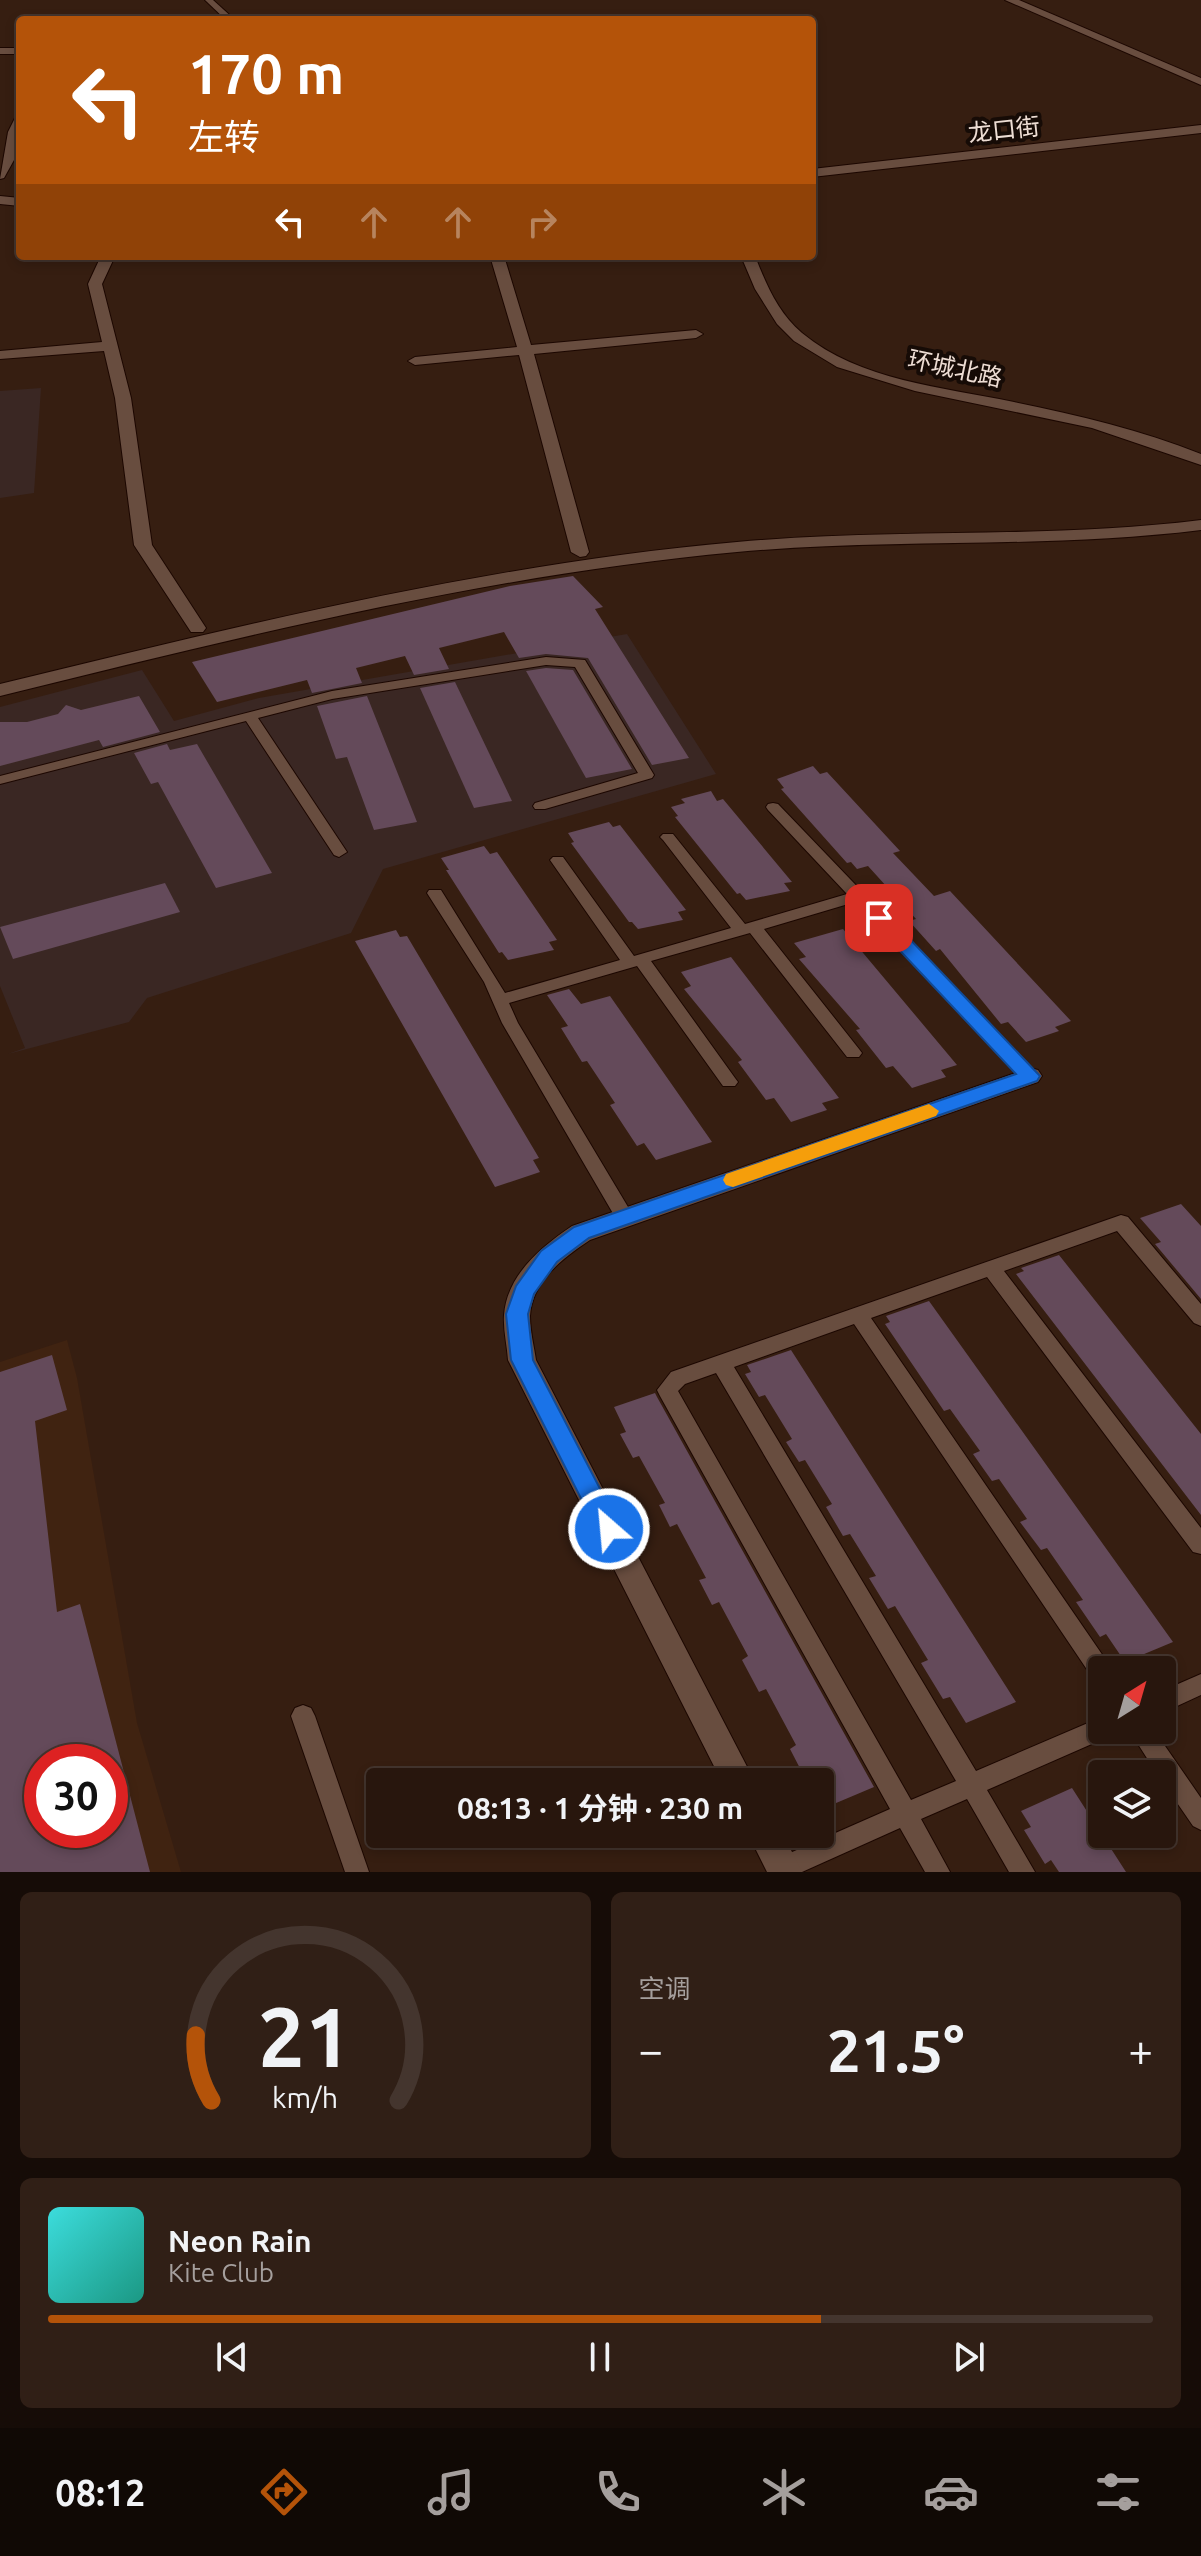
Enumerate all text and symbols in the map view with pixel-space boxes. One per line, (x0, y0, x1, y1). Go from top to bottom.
text: 170 m (188, 42, 344, 105)
icon: left (56, 48, 160, 152)
street label: 龙口街 (967, 112, 1041, 147)
text: 左转 (188, 116, 260, 157)
icon: left (268, 200, 312, 244)
icon: ahead (352, 200, 396, 244)
icon: ahead (436, 200, 480, 244)
icon: right (520, 200, 564, 244)
street label: 环城北路 (905, 345, 1005, 392)
pin (845, 884, 913, 952)
icon: arrive (857, 896, 901, 940)
position arrow (567, 1487, 651, 1571)
north arrow (1088, 1656, 1176, 1744)
map controls (1088, 1656, 1176, 1848)
speed limit sign: 30 (24, 1744, 128, 1848)
button: layers (1088, 1760, 1176, 1848)
text: 08:13 · 1 分钟 · 230 m (457, 1791, 743, 1825)
text: 空调 (639, 1974, 691, 2003)
text: 21 (258, 1989, 352, 2083)
text: 21.5° (827, 2016, 964, 2083)
text: − (639, 2025, 663, 2074)
text: + (1128, 2025, 1153, 2074)
text: km/h (272, 2081, 338, 2113)
text: Neon Rain (168, 2224, 312, 2258)
text: Kite Club (168, 2258, 274, 2287)
icon: previous (210, 2335, 254, 2379)
icon: pause (578, 2335, 622, 2379)
icon: next (947, 2335, 991, 2379)
icon: directions (256, 2464, 312, 2520)
icon: music (423, 2464, 479, 2520)
icon: phone (590, 2464, 646, 2520)
icon: climate (756, 2464, 812, 2520)
icon: car (923, 2464, 979, 2520)
icon: filters (1090, 2464, 1146, 2520)
text: 08:12 (55, 2472, 145, 2513)

